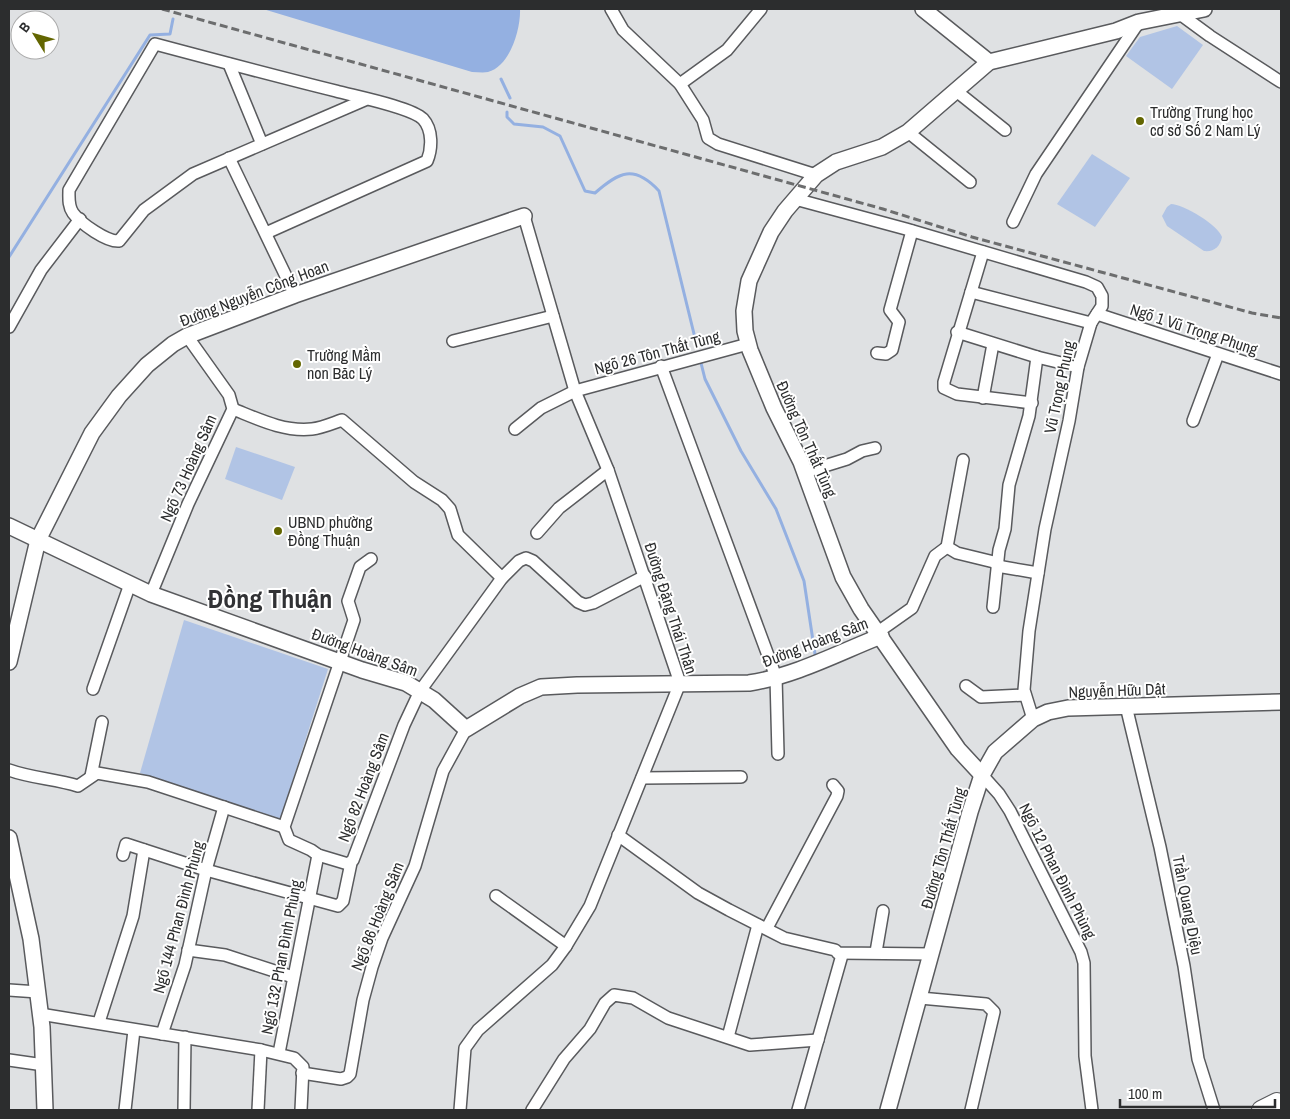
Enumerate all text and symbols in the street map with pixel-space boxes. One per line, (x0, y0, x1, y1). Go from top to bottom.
north arrow (10, 10, 60, 60)
text: B (15, 18, 34, 36)
place label: Trường Trung học cơ sở Số 2 Nam Lý (1150, 101, 1261, 141)
marker: Trường Trung học cơ sở Số 2 Nam Lý (1134, 115, 1146, 127)
street label: Đường Nguyễn Công Hoan (177, 255, 331, 331)
street label: Ngõ 1 Vũ Trọng Phụng (1127, 298, 1261, 360)
street label: Ngõ 26 Tôn Thất Tùng (592, 325, 723, 379)
street label: Vũ Trọng Phụng (1038, 338, 1080, 435)
place label: Trường Mầm non Băc Lý (307, 344, 381, 384)
marker: Trường Mầm non Băc Lý (291, 358, 303, 370)
street label: Đường Tôn Thất Tùng (772, 377, 843, 501)
street label: Ngõ 73 Hoàng Sâm (155, 411, 221, 525)
place label: UBND phường Đồng Thuận (288, 511, 373, 551)
marker: UBND phường Đồng Thuận (272, 525, 284, 537)
street label: Đường Đặng Thái Thân (639, 540, 703, 676)
district label: Đồng Thuận (208, 581, 332, 616)
street label: Đường Hoàng Sâm (759, 612, 871, 672)
street label: Đường Hoàng Sâm (309, 623, 421, 681)
street label: Nguyễn Hữu Dật (1068, 677, 1166, 703)
street label: Ngõ 82 Hoàng Sâm (332, 729, 394, 845)
street label: Đường Tôn Thất Tùng (915, 784, 971, 911)
street label: Ngõ 12 Phan Đình Phùng (1014, 799, 1102, 943)
street label: Ngõ 144 Phan Đình Phùng (147, 838, 209, 996)
street label: Trần Quang Diệu (1168, 853, 1208, 957)
street label: Ngõ 86 Hoàng Sâm (345, 858, 409, 974)
street label: Ngõ 132 Phan Đình Phùng (255, 877, 307, 1036)
scale bar (1120, 1076, 1275, 1108)
text: 100 m (1128, 1083, 1162, 1104)

